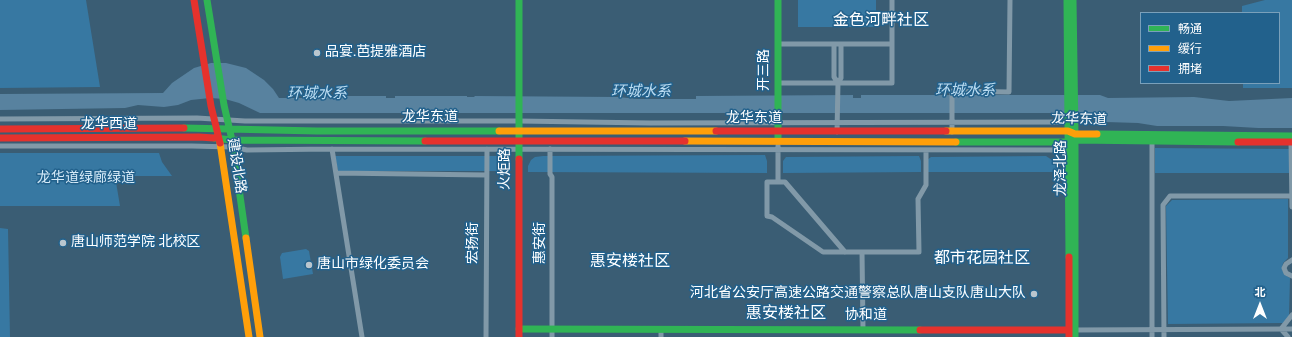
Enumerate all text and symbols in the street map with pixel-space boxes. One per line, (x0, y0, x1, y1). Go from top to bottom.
district label: 金色河畔社区 (833, 11, 929, 31)
legend (1140, 12, 1280, 84)
text: 畅通 (1178, 21, 1202, 37)
text: 缓行 (1178, 41, 1202, 57)
place label: 品宴.芭提雅酒店 (325, 45, 426, 61)
marker: 品宴.芭提雅酒店 (312, 48, 322, 58)
street label: 开三路 (757, 49, 773, 91)
text: 拥堵 (1178, 61, 1202, 77)
water label: 环城水系 (935, 82, 995, 100)
water label: 环城水系 (611, 83, 671, 101)
water label: 环城水系 (287, 85, 347, 103)
street label: 龙华东道 (402, 110, 458, 126)
street label: 龙华东道 (726, 111, 782, 127)
street label: 龙华东道 (1051, 111, 1107, 129)
street label: 龙华西道 (81, 117, 137, 133)
street label: 建设北路 (223, 137, 249, 195)
street label: 龙泽北路 (1054, 140, 1070, 196)
street label: 火炬路 (498, 148, 514, 190)
park label: 龙华道绿廊绿道 (37, 171, 135, 187)
street label: 宏扬街 (466, 222, 482, 264)
street label: 惠安街 (533, 222, 549, 264)
place label: 唐山师范学院 北校区 (71, 235, 201, 251)
marker: 唐山师范学院 北校区 (58, 238, 68, 248)
district label: 都市花园社区 (934, 249, 1030, 269)
district label: 惠安楼社区 (590, 252, 670, 272)
place label: 唐山市绿化委员会 (317, 257, 429, 273)
marker: 唐山市绿化委员会 (304, 260, 314, 270)
north arrow (1240, 285, 1280, 325)
text: 北 (1255, 285, 1266, 300)
place label: 河北省公安厅高速公路交通警察总队唐山支队唐山大队 (690, 286, 1026, 302)
marker: 河北省公安厅高速公路交通警察总队唐山支队唐山大队 (1029, 289, 1039, 299)
district label: 惠安楼社区 (746, 304, 826, 324)
street label: 协和道 (845, 308, 887, 324)

